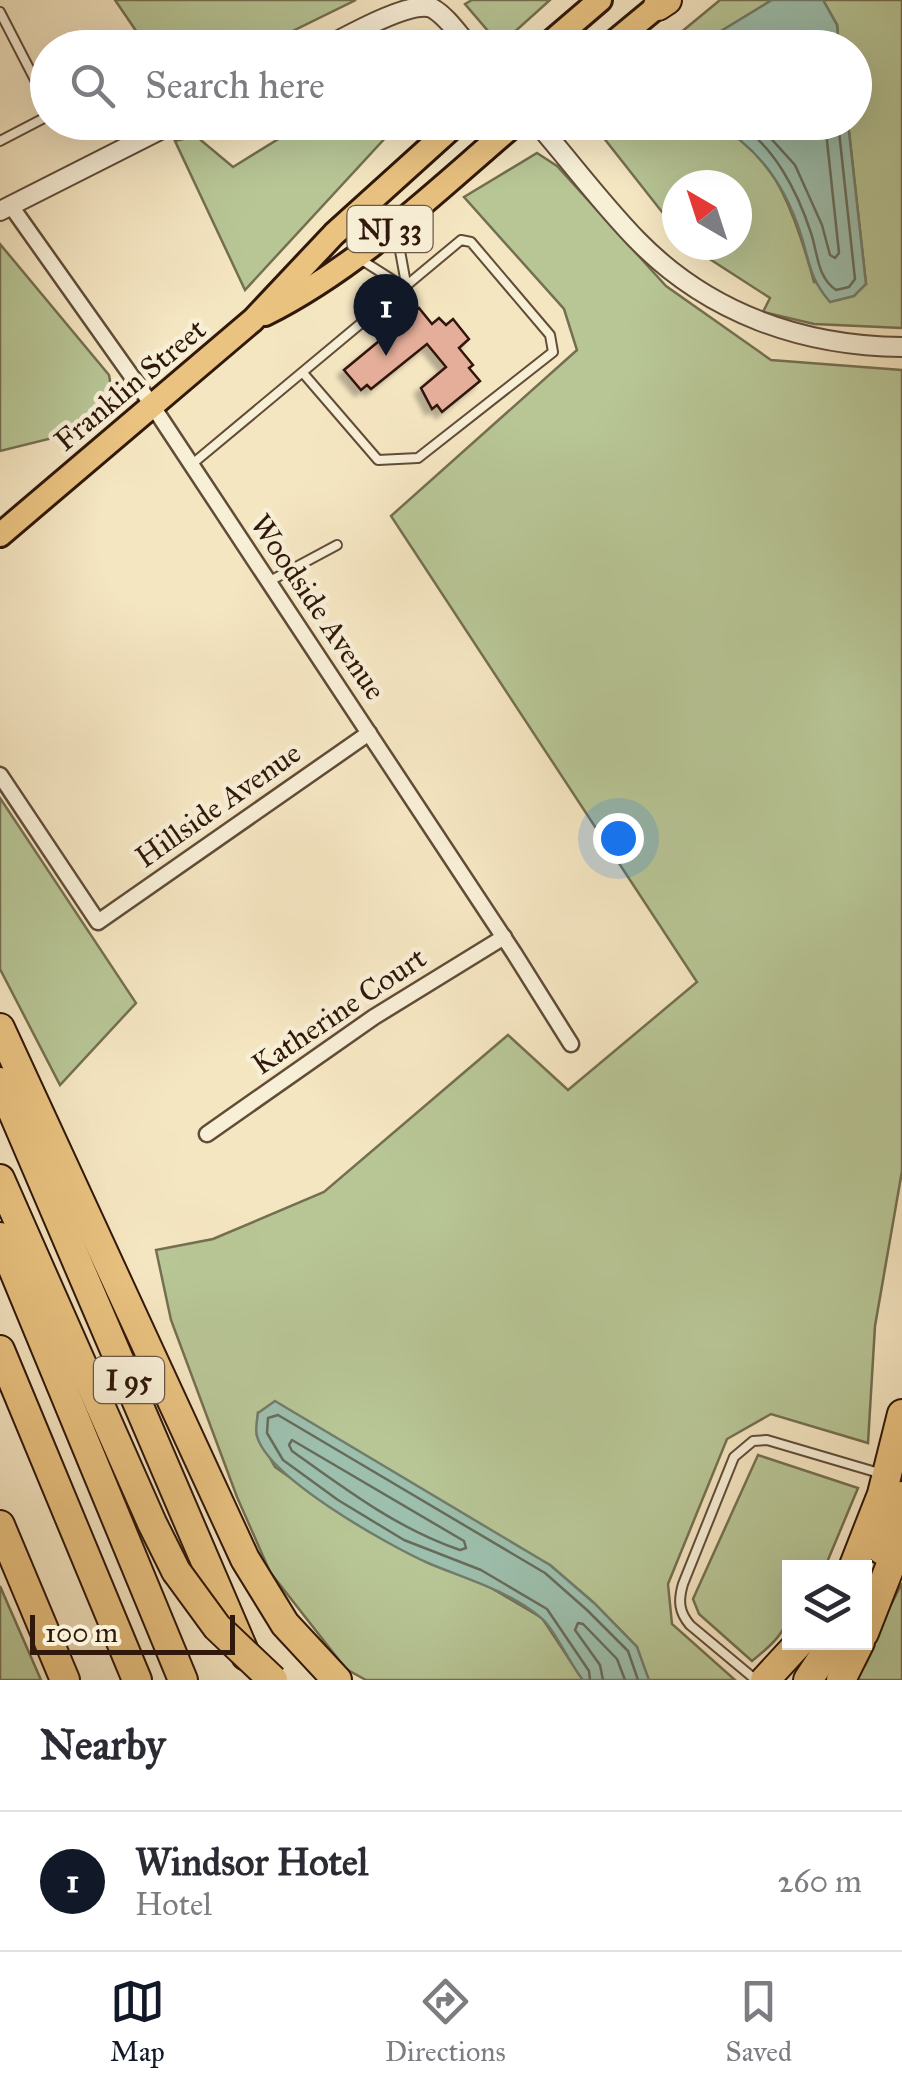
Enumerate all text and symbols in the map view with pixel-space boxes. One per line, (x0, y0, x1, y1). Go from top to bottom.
search box (30, 30, 872, 140)
icon: search (65, 58, 120, 113)
text: Search here (145, 62, 325, 108)
north arrow (662, 170, 752, 260)
road number: NJ 33 (348, 206, 432, 252)
pin: 1 (354, 274, 418, 356)
street label: Franklin Street (47, 311, 213, 459)
street label: Woodside Avenue (243, 507, 393, 707)
street label: Hillside Avenue (128, 735, 308, 875)
your location (593, 813, 644, 864)
street label: Katherine Court (245, 939, 433, 1082)
road number: I 95 (94, 1357, 164, 1403)
map controls (782, 1560, 872, 1650)
button: layers (782, 1560, 872, 1650)
scale bar (30, 1610, 235, 1654)
text: 100 m (45, 1615, 118, 1650)
text: Nearby (40, 1719, 165, 1771)
text: Windsor Hotel (135, 1839, 368, 1885)
text: 1 (66, 1862, 79, 1901)
text: 260 m (777, 1862, 862, 1901)
text: Hotel (135, 1885, 212, 1924)
tab: Map (110, 1974, 165, 2069)
tab: Directions (385, 1974, 506, 2069)
tab: Saved (726, 1974, 792, 2069)

